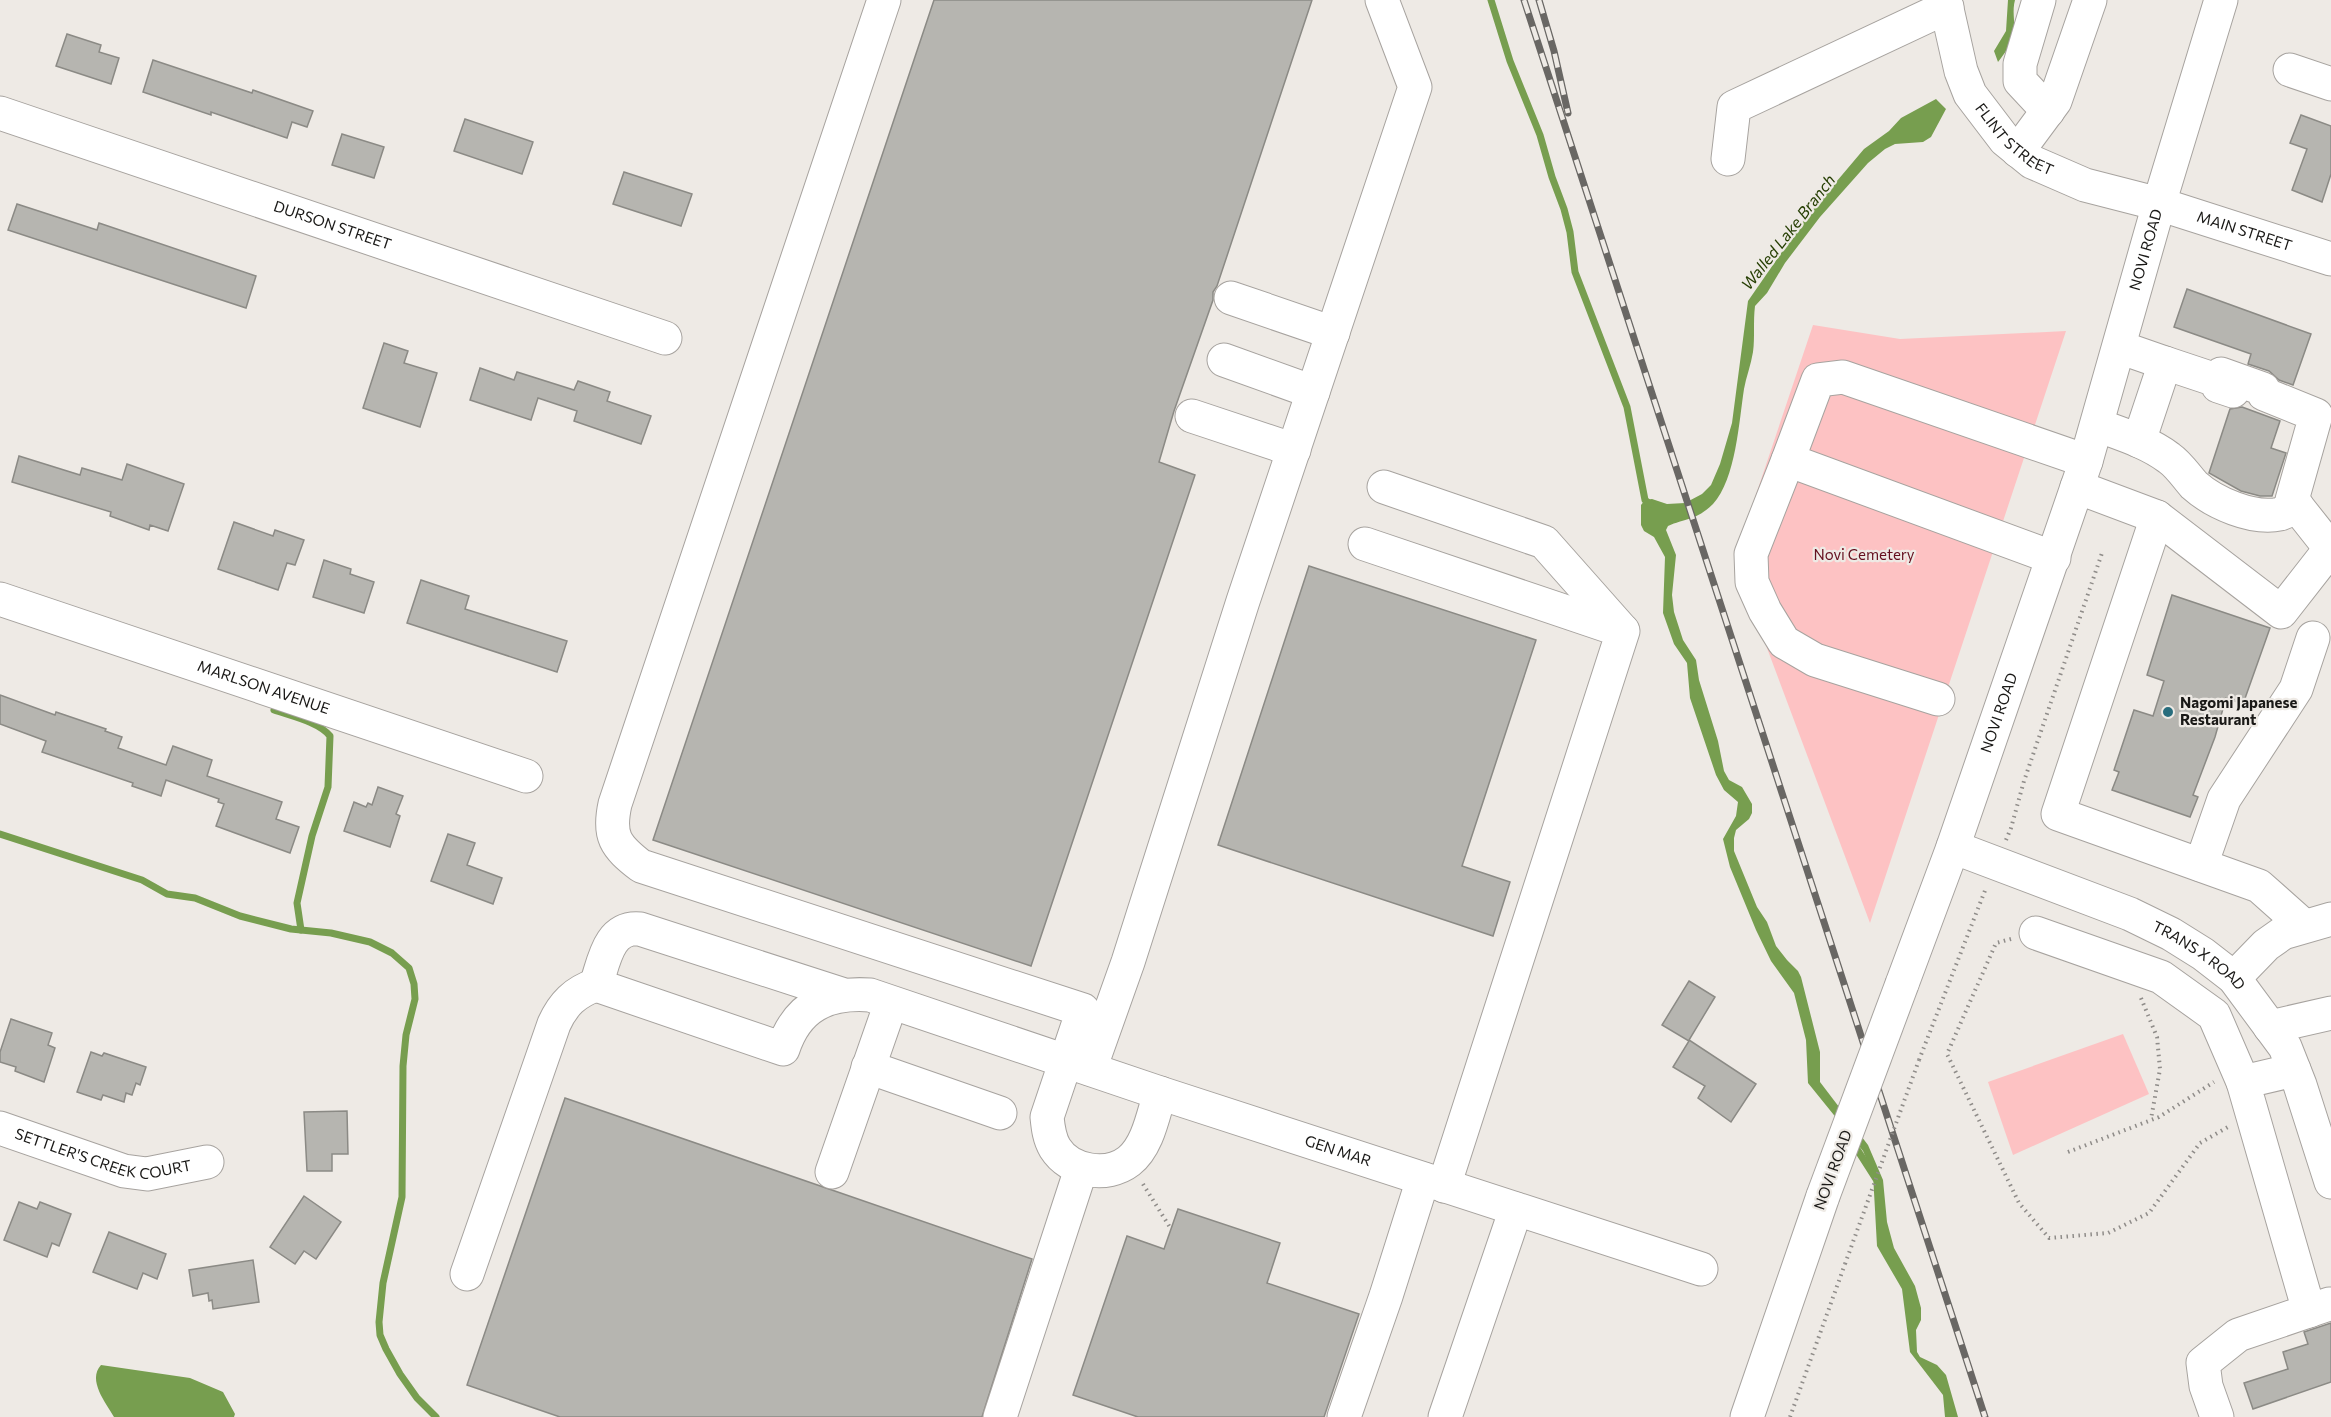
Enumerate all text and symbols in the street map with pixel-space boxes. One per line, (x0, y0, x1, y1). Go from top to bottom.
street label: FLINT STREET (1972, 99, 2057, 178)
water label: Walled Lake Branch (1737, 170, 1839, 293)
street label: DURSON STREET (272, 196, 394, 253)
street label: NOVI ROAD (2125, 207, 2165, 292)
street label: MAIN STREET (2195, 207, 2295, 254)
park label: Novi Cemetery (1813, 545, 1915, 563)
street label: MARLSON AVENUE (195, 656, 332, 717)
street label: NOVI ROAD (1976, 670, 2020, 755)
place label: Nagomi Japanese Restaurant (2180, 693, 2297, 728)
marker: Nagomi Japanese Restaurant (2161, 705, 2175, 719)
street label: TRANS X ROAD (2150, 916, 2250, 993)
street label: SETTLER'S CREEK COURT (13, 1124, 193, 1182)
street label: NOVI ROAD (1809, 1127, 1855, 1212)
street label: GEN MAR (1303, 1131, 1374, 1169)

